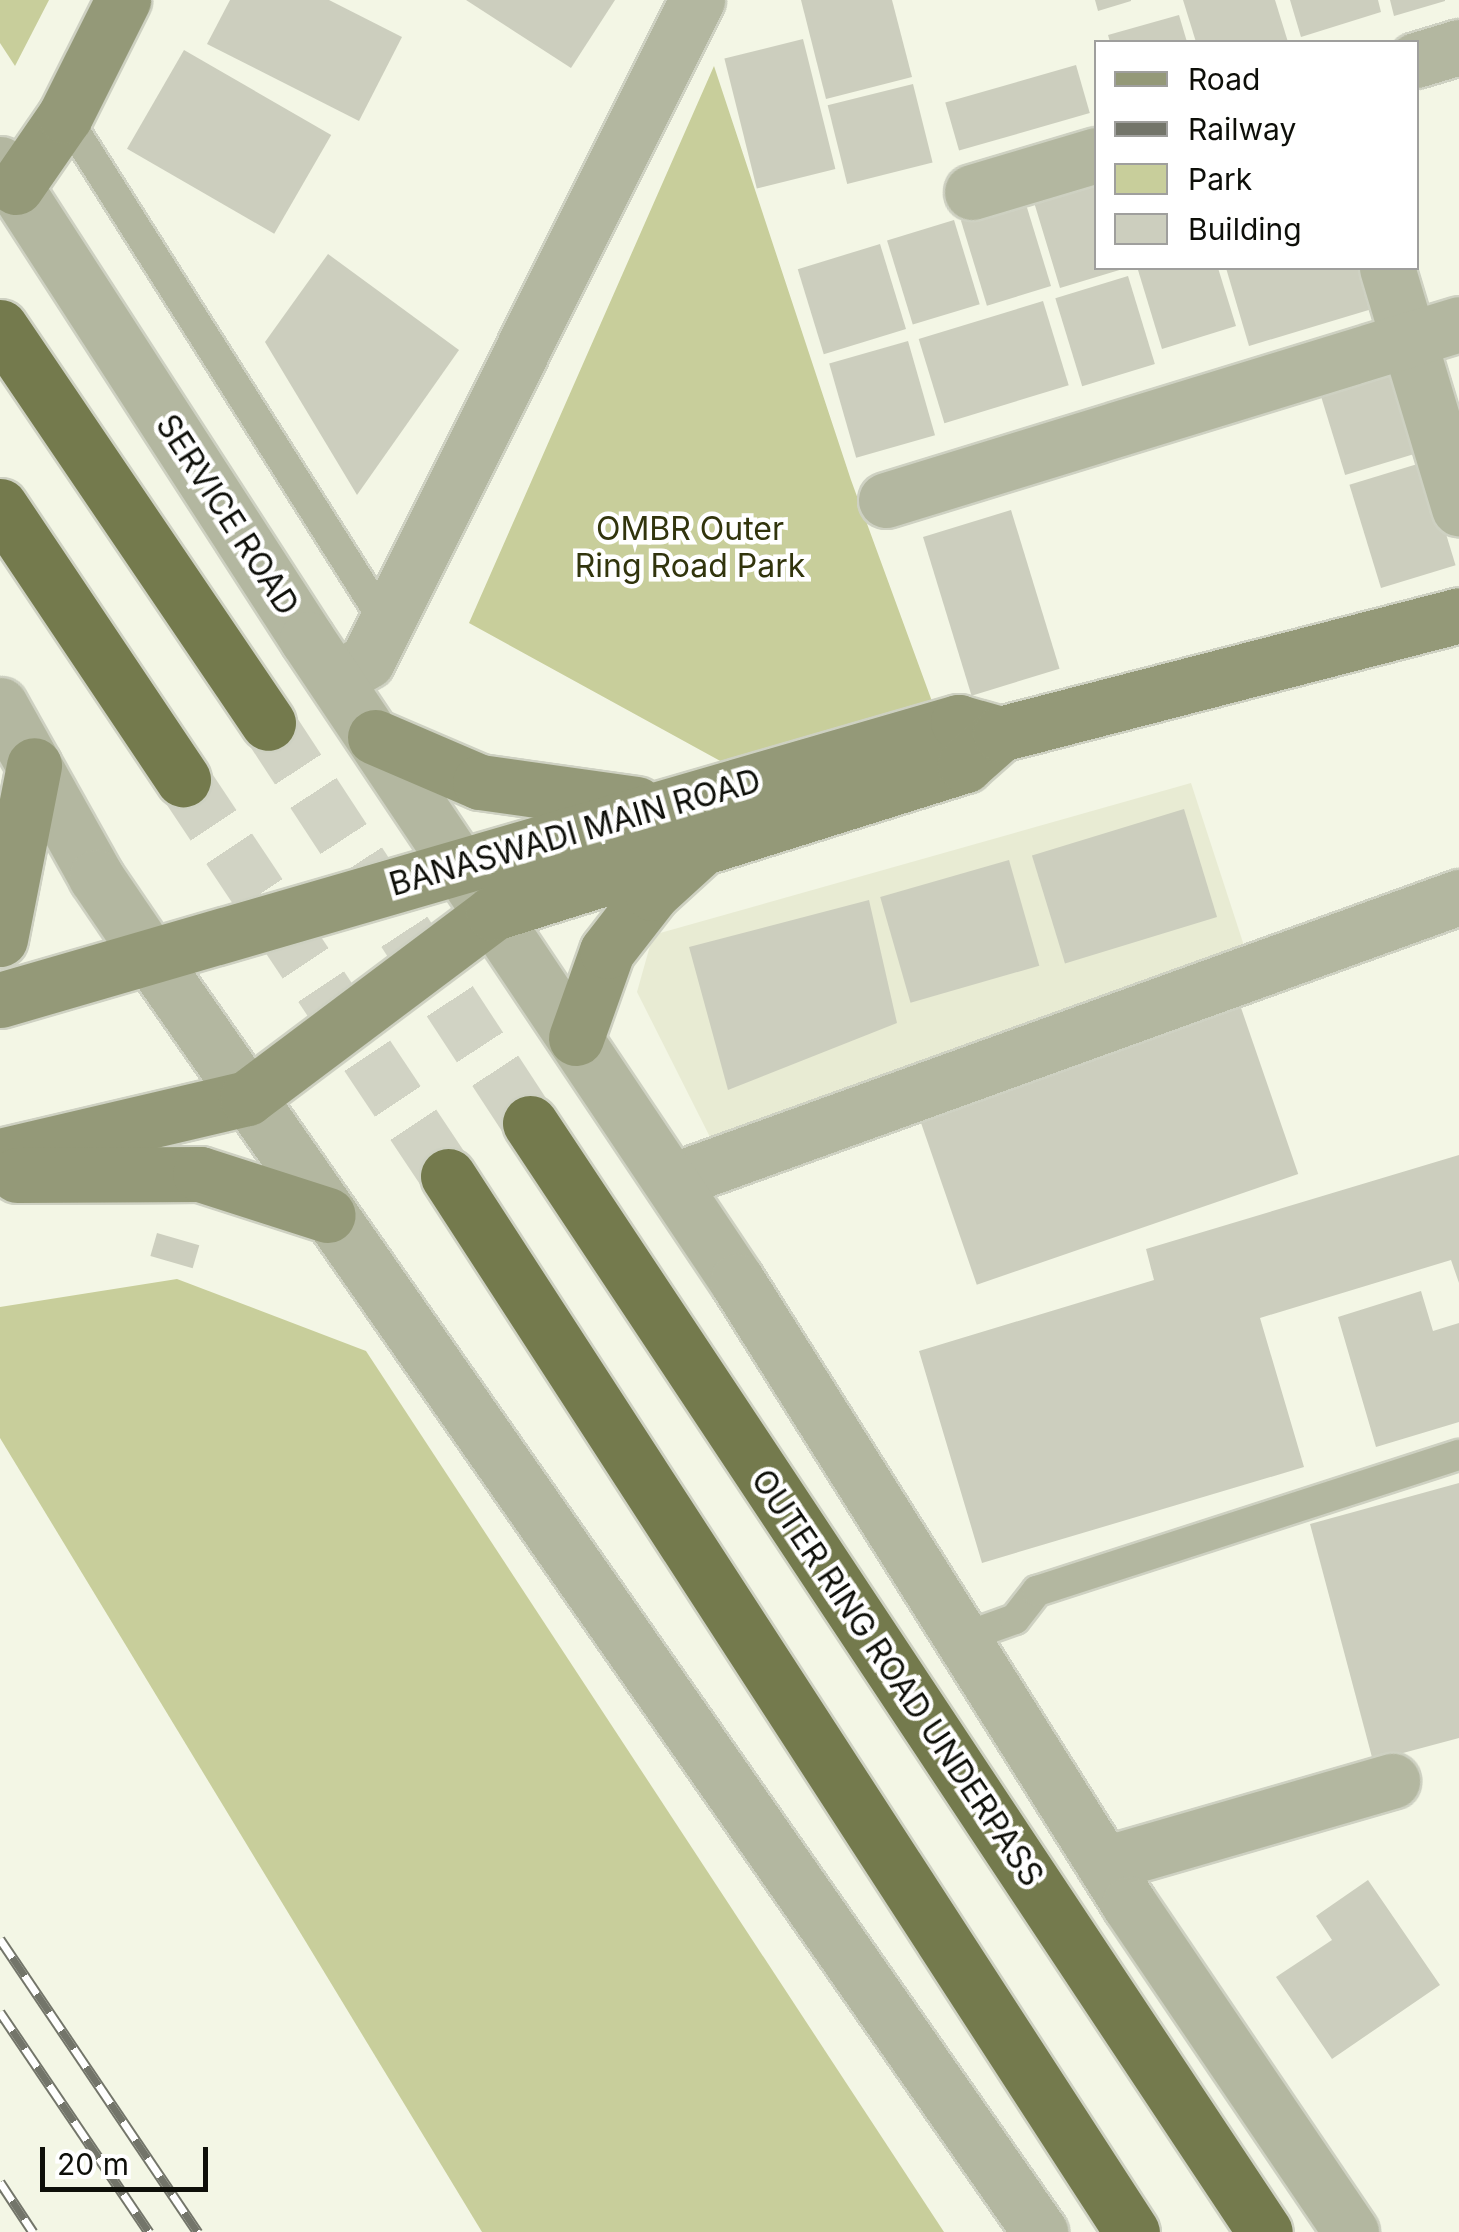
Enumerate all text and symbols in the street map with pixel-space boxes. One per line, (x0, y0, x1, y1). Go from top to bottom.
legend (1094, 40, 1419, 270)
text: Road (1188, 61, 1260, 97)
text: Railway (1188, 111, 1296, 147)
text: Park (1188, 161, 1252, 197)
text: Building (1188, 211, 1302, 247)
street label: SERVICE ROAD (148, 408, 306, 622)
park label: OMBR Outer Ring Road Park (575, 511, 805, 586)
street label: BANASWADI MAIN ROAD (385, 762, 765, 904)
street label: OUTER RING ROAD UNDERPASS (743, 1462, 1051, 1894)
scale bar (45, 2127, 212, 2189)
text: 20 m (57, 2146, 129, 2182)

